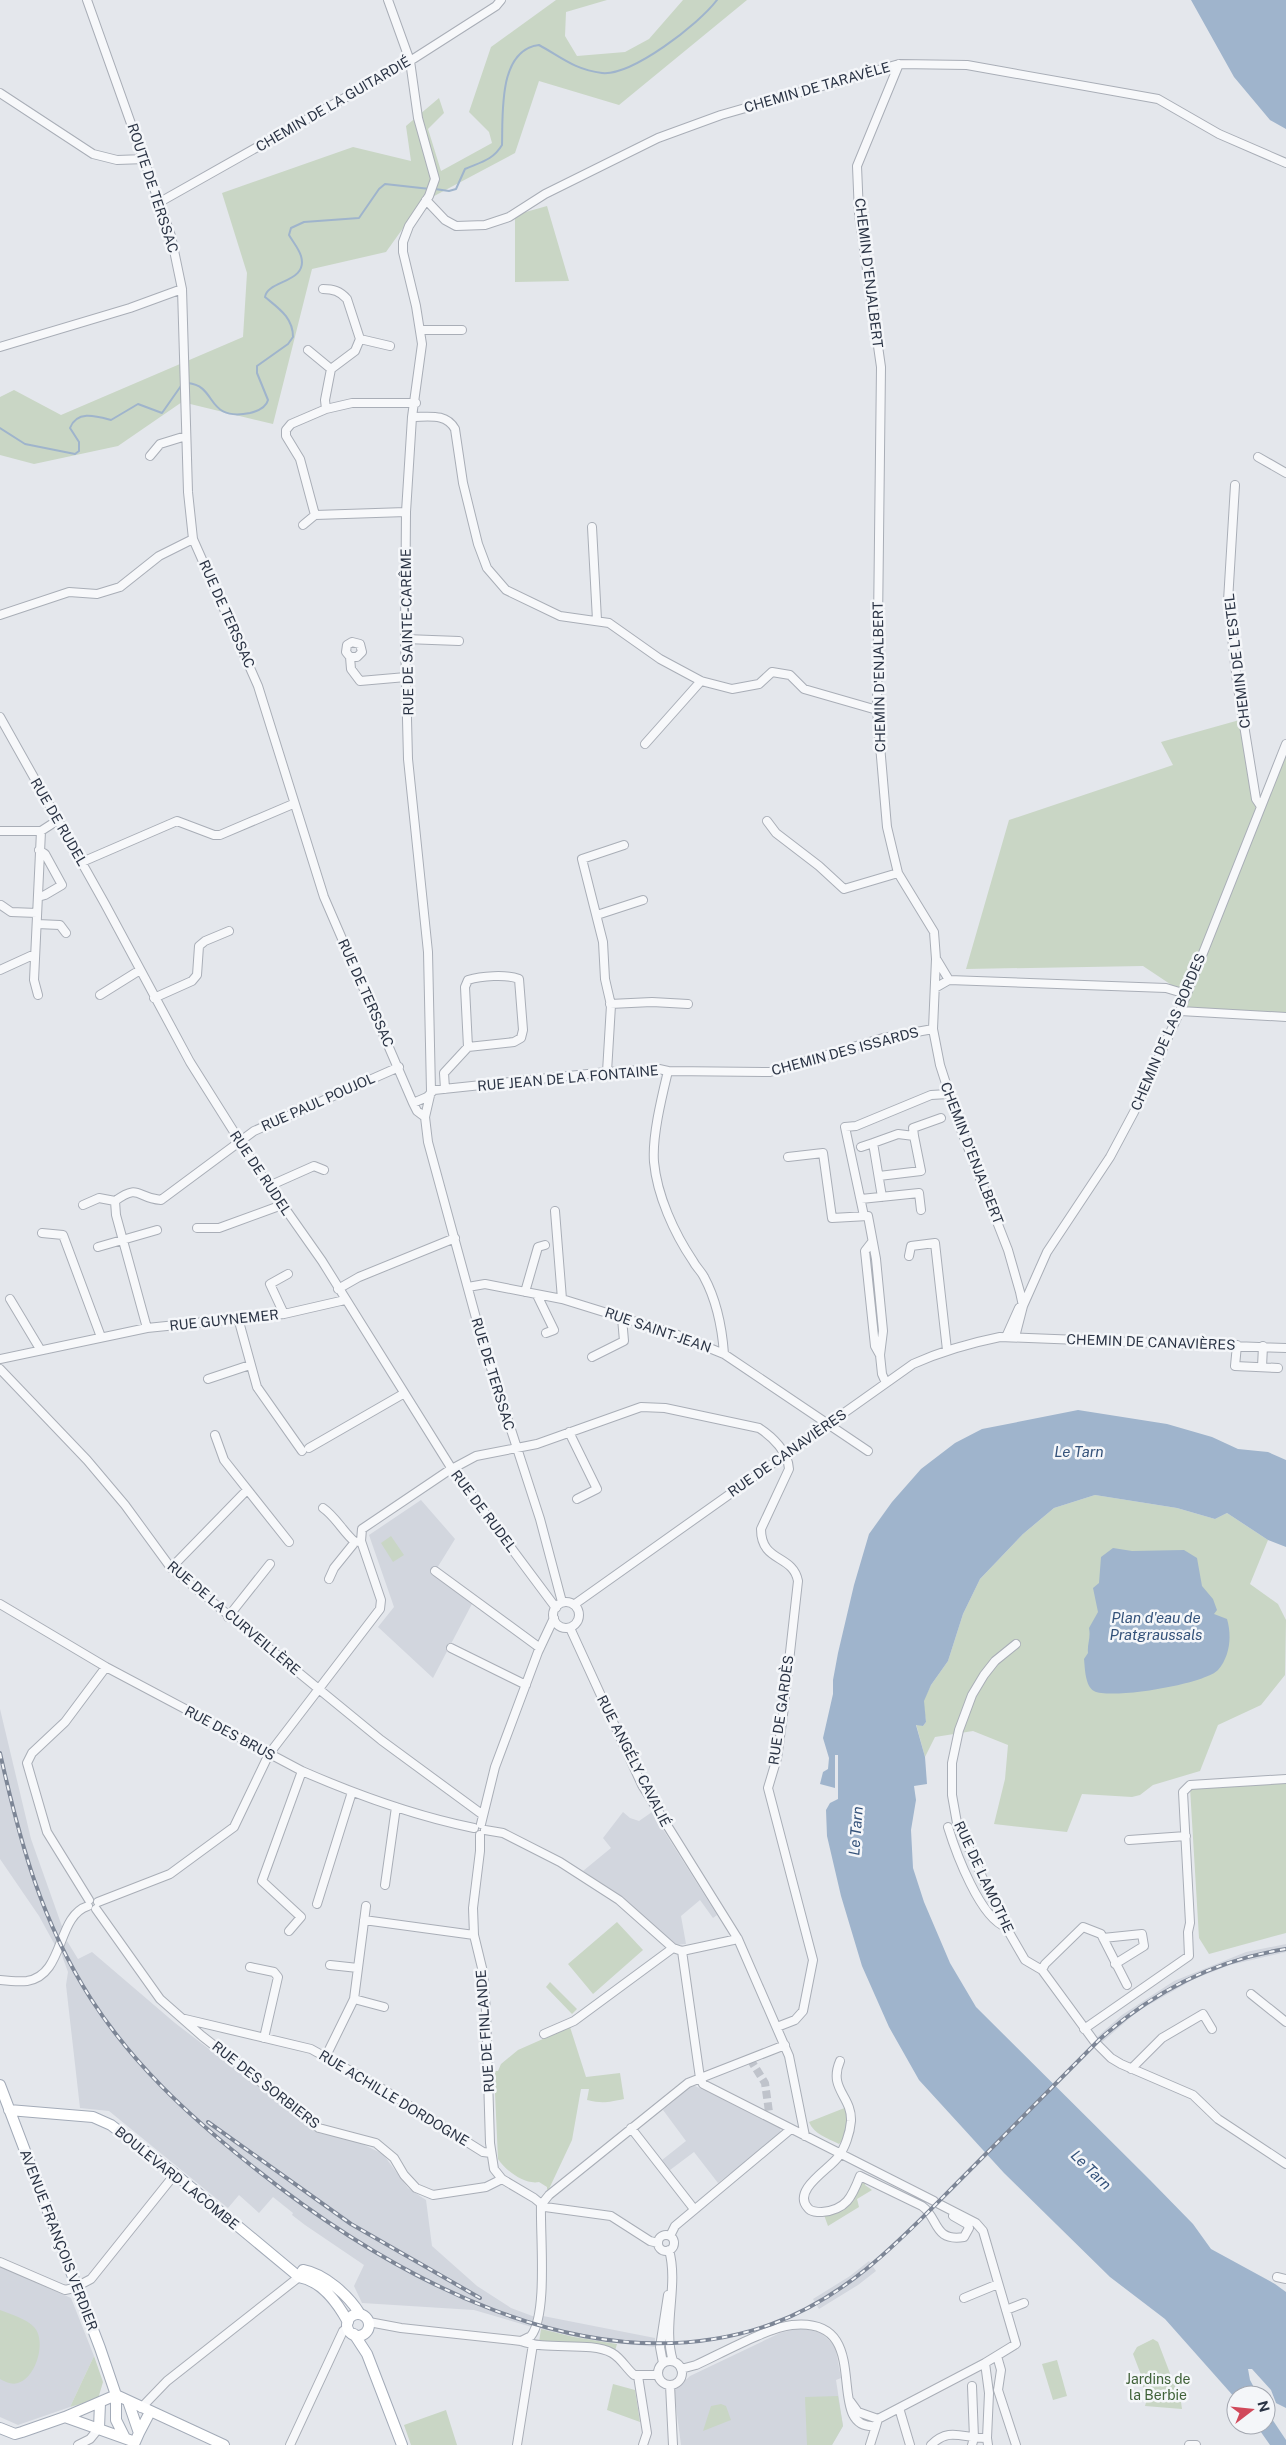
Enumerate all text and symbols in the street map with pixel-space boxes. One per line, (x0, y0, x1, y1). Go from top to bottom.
street label: CHEMIN DE LA GUITARDIÉ (252, 52, 413, 155)
street label: CHEMIN DE TARAVÈLE (742, 58, 892, 116)
street label: ROUTE DE TERSSAC (124, 121, 182, 255)
street label: CHEMIN D'ENJALBERT (852, 197, 886, 349)
street label: RUE DE SAINTE-CARÊME (397, 548, 416, 716)
street label: RUE DE TERSSAC (196, 557, 258, 671)
street label: CHEMIN DE L'ESTEL (1221, 593, 1253, 729)
street label: CHEMIN D'ENJALBERT (870, 601, 888, 753)
street label: RUE DE RUDEL (27, 775, 91, 869)
street label: RUE DE TERSSAC (335, 936, 397, 1050)
street label: CHEMIN DE LAS BORDES (1128, 951, 1208, 1113)
street label: CHEMIN DES ISSARDS (770, 1024, 920, 1078)
street label: RUE JEAN DE LA FONTAINE (477, 1062, 659, 1094)
street label: RUE PAUL POUJOL (259, 1070, 377, 1134)
street label: CHEMIN D'ENJALBERT (937, 1080, 1007, 1226)
street label: RUE DE RUDEL (227, 1128, 295, 1218)
street label: RUE SAINT-JEAN (603, 1304, 713, 1356)
street label: RUE GUYNEMER (169, 1306, 279, 1334)
street label: RUE DE TERSSAC (468, 1316, 518, 1432)
street label: CHEMIN DE CANAVIÈRES (1066, 1330, 1236, 1353)
street label: RUE DE CANAVIÈRES (724, 1405, 849, 1500)
water label: Le Tarn (1054, 1443, 1104, 1460)
street label: RUE DE RUDEL (448, 1467, 520, 1555)
street label: RUE DE LA CURVEILLÈRE (164, 1557, 304, 1678)
water label: Plan d'eau de Pratgraussals (1110, 1609, 1202, 1643)
street label: RUE DE GARDÈS (764, 1654, 797, 1766)
street label: RUE ANGÉLY CAVALIÉ (594, 1692, 675, 1829)
street label: RUE DES BRUS (182, 1702, 278, 1764)
water label: Le Tarn (845, 1806, 866, 1856)
street label: RUE DE LAMOTHE (951, 1818, 1017, 1936)
street label: RUE DE FINLANDE (473, 1969, 497, 2093)
street label: RUE DES SORBIERS (209, 2038, 323, 2132)
street label: RUE ACHILLE DORDOGNE (316, 2047, 472, 2149)
street label: BOULEVARD LACOMBE (112, 2123, 242, 2233)
water label: Le Tarn (1068, 2146, 1115, 2193)
street label: AVENUE FRANÇOIS VERDIER (17, 2147, 101, 2333)
park label: Jardins de la Berbie (1125, 2371, 1191, 2403)
north arrow (1226, 2385, 1276, 2435)
text: N (1254, 2399, 1273, 2414)

